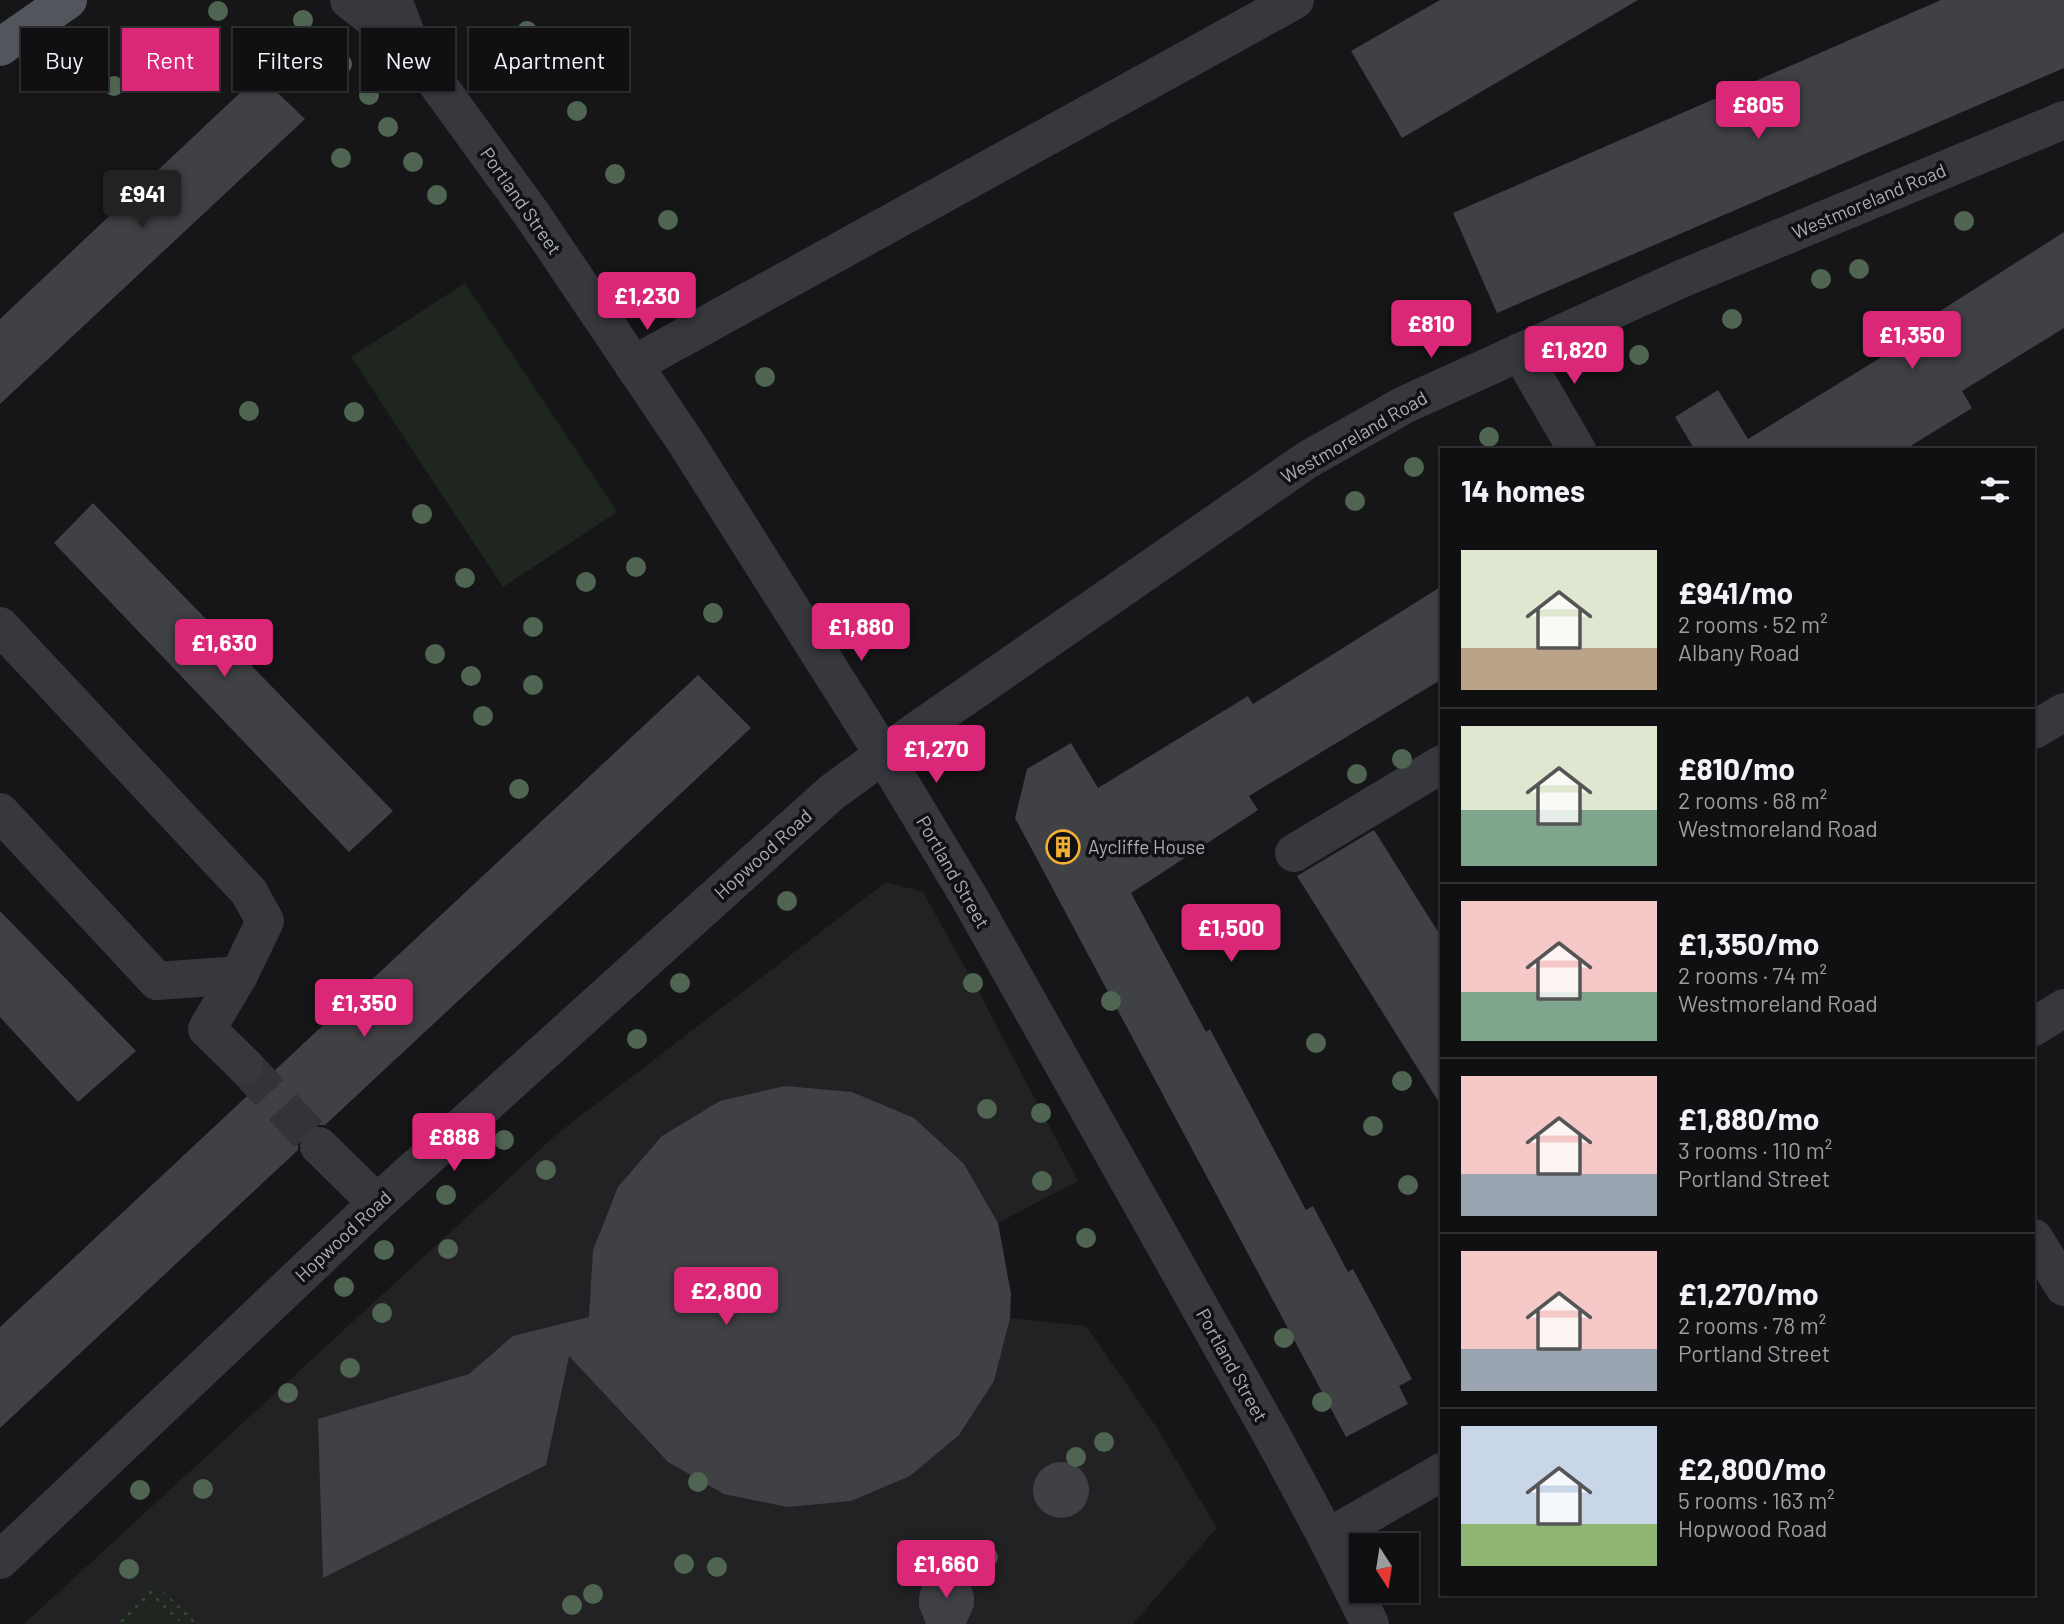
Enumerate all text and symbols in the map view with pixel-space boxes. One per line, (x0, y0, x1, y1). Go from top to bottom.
chip: Buy (21, 28, 108, 91)
chip: Rent (122, 28, 219, 91)
chip: Filters (233, 28, 347, 91)
chip: New (361, 28, 455, 91)
chip: Apartment (469, 28, 629, 91)
pin: £805 (1717, 82, 1799, 141)
text: £805 (1732, 90, 1784, 118)
street label: Portland Street (476, 143, 567, 259)
street label: Westmoreland Road (1788, 158, 1949, 243)
pin: £941 (101, 170, 183, 230)
text: £941 (119, 179, 165, 207)
pin: £1,230 (590, 272, 704, 332)
text: £1,230 (614, 281, 680, 309)
pin: £810 (1390, 300, 1472, 360)
text: £810 (1407, 309, 1455, 337)
pin: £1,350 (1855, 312, 1969, 371)
text: £1,350 (1879, 320, 1945, 348)
pin: £1,820 (1517, 326, 1631, 386)
text: £1,820 (1541, 335, 1607, 363)
street label: Westmoreland Road (1277, 385, 1431, 488)
icon: filters (1976, 471, 2014, 509)
text: 14 homes (1461, 472, 1585, 508)
text: £941/mo (1678, 574, 1793, 610)
icon: home (1517, 578, 1601, 662)
pin: £1,880 (804, 604, 918, 663)
text: 2 rooms · 52 m² (1678, 610, 1828, 638)
text: £1,880 (828, 612, 894, 640)
pin: £1,630 (167, 620, 281, 679)
text: £1,630 (191, 628, 257, 656)
text: Albany Road (1678, 638, 1800, 666)
pin: £1,270 (879, 726, 993, 785)
text: £1,270 (903, 734, 969, 762)
text: £810/mo (1678, 750, 1795, 786)
icon: home (1517, 754, 1601, 838)
text: 2 rooms · 68 m² (1678, 786, 1827, 814)
street label: Hopwood Road (709, 804, 816, 903)
street label: Portland Street (912, 812, 995, 932)
text: Westmoreland Road (1678, 814, 1878, 842)
building icon: Aycliffe House (1044, 828, 1082, 866)
place label: Aycliffe House (1088, 835, 1205, 858)
pin: £1,500 (1174, 904, 1288, 964)
text: £1,500 (1198, 913, 1264, 941)
text: £1,350/mo (1678, 925, 1819, 961)
icon: home (1517, 929, 1601, 1013)
text: 2 rooms · 74 m² (1678, 961, 1827, 989)
pin: £1,350 (307, 979, 421, 1039)
text: £1,350 (331, 988, 397, 1016)
text: Westmoreland Road (1678, 989, 1878, 1017)
text: £1,880/mo (1678, 1100, 1820, 1136)
icon: home (1517, 1104, 1601, 1188)
pin: £888 (413, 1114, 495, 1173)
text: £888 (428, 1122, 480, 1150)
text: 3 rooms · 110 m² (1678, 1136, 1832, 1164)
text: Portland Street (1678, 1164, 1830, 1192)
street label: Hopwood Road (290, 1185, 396, 1286)
pin: £2,800 (669, 1268, 783, 1327)
text: £1,270/mo (1678, 1275, 1819, 1311)
text: £2,800 (690, 1276, 762, 1304)
icon: home (1517, 1279, 1601, 1363)
street label: Portland Street (1192, 1304, 1273, 1425)
text: 2 rooms · 78 m² (1678, 1311, 1826, 1339)
text: Portland Street (1678, 1339, 1830, 1367)
text: £2,800/mo (1678, 1450, 1827, 1486)
icon: home (1517, 1454, 1601, 1538)
text: 5 rooms · 163 m² (1678, 1486, 1835, 1514)
text: Hopwood Road (1678, 1514, 1827, 1542)
north arrow (1349, 1533, 1419, 1603)
map controls (1349, 1533, 1419, 1603)
pin: £1,660 (889, 1540, 1003, 1600)
text: £1,660 (913, 1549, 979, 1577)

